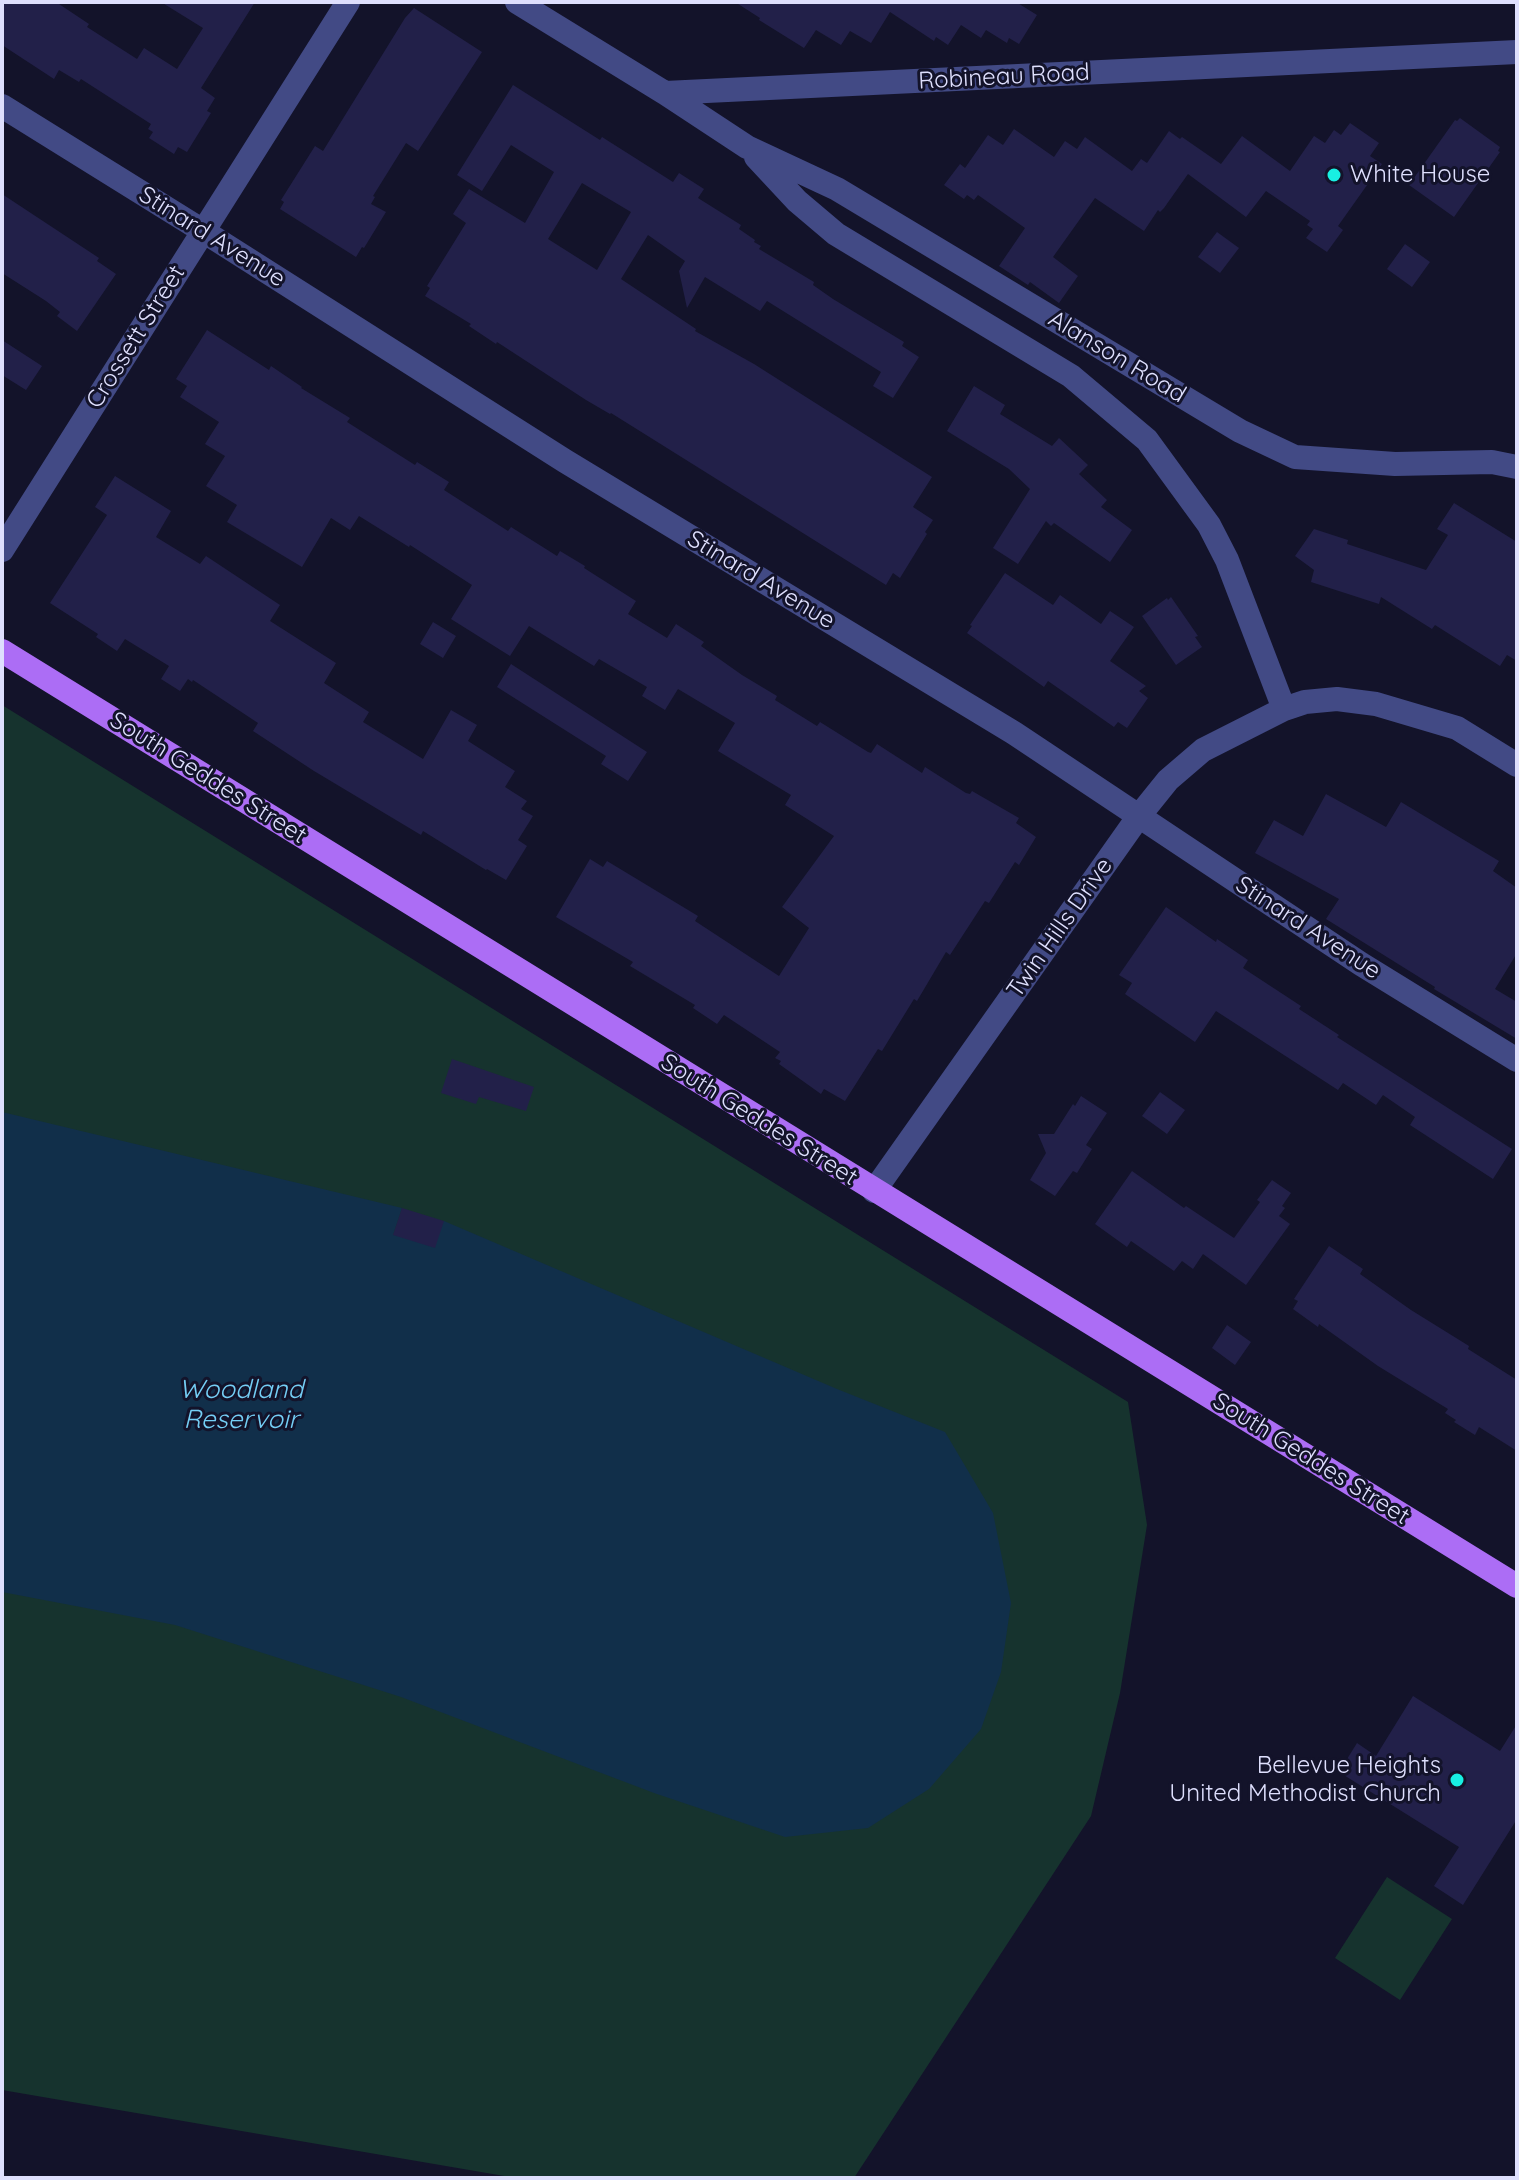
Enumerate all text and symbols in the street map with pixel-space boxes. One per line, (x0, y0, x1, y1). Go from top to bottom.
street label: Robineau Road (918, 58, 1090, 96)
place label: White House (1350, 161, 1490, 189)
marker: White House (1325, 166, 1343, 184)
street label: Stinard Avenue (134, 181, 290, 293)
street label: Crossett Street (81, 260, 191, 414)
street label: Alanson Road (1043, 305, 1191, 409)
street label: Stinard Avenue (682, 525, 840, 635)
street label: South Geddes Street (104, 706, 312, 850)
street label: Twin Hills Drive (1001, 852, 1119, 1004)
street label: Stinard Avenue (1230, 870, 1386, 986)
street label: South Geddes Street (655, 1048, 863, 1192)
water label: Woodland Reservoir (179, 1374, 303, 1436)
street label: South Geddes Street (1207, 1387, 1415, 1531)
place label: Bellevue Heights United Methodist Church (1169, 1752, 1441, 1808)
marker: Bellevue Heights United Methodist Church (1448, 1771, 1466, 1789)

